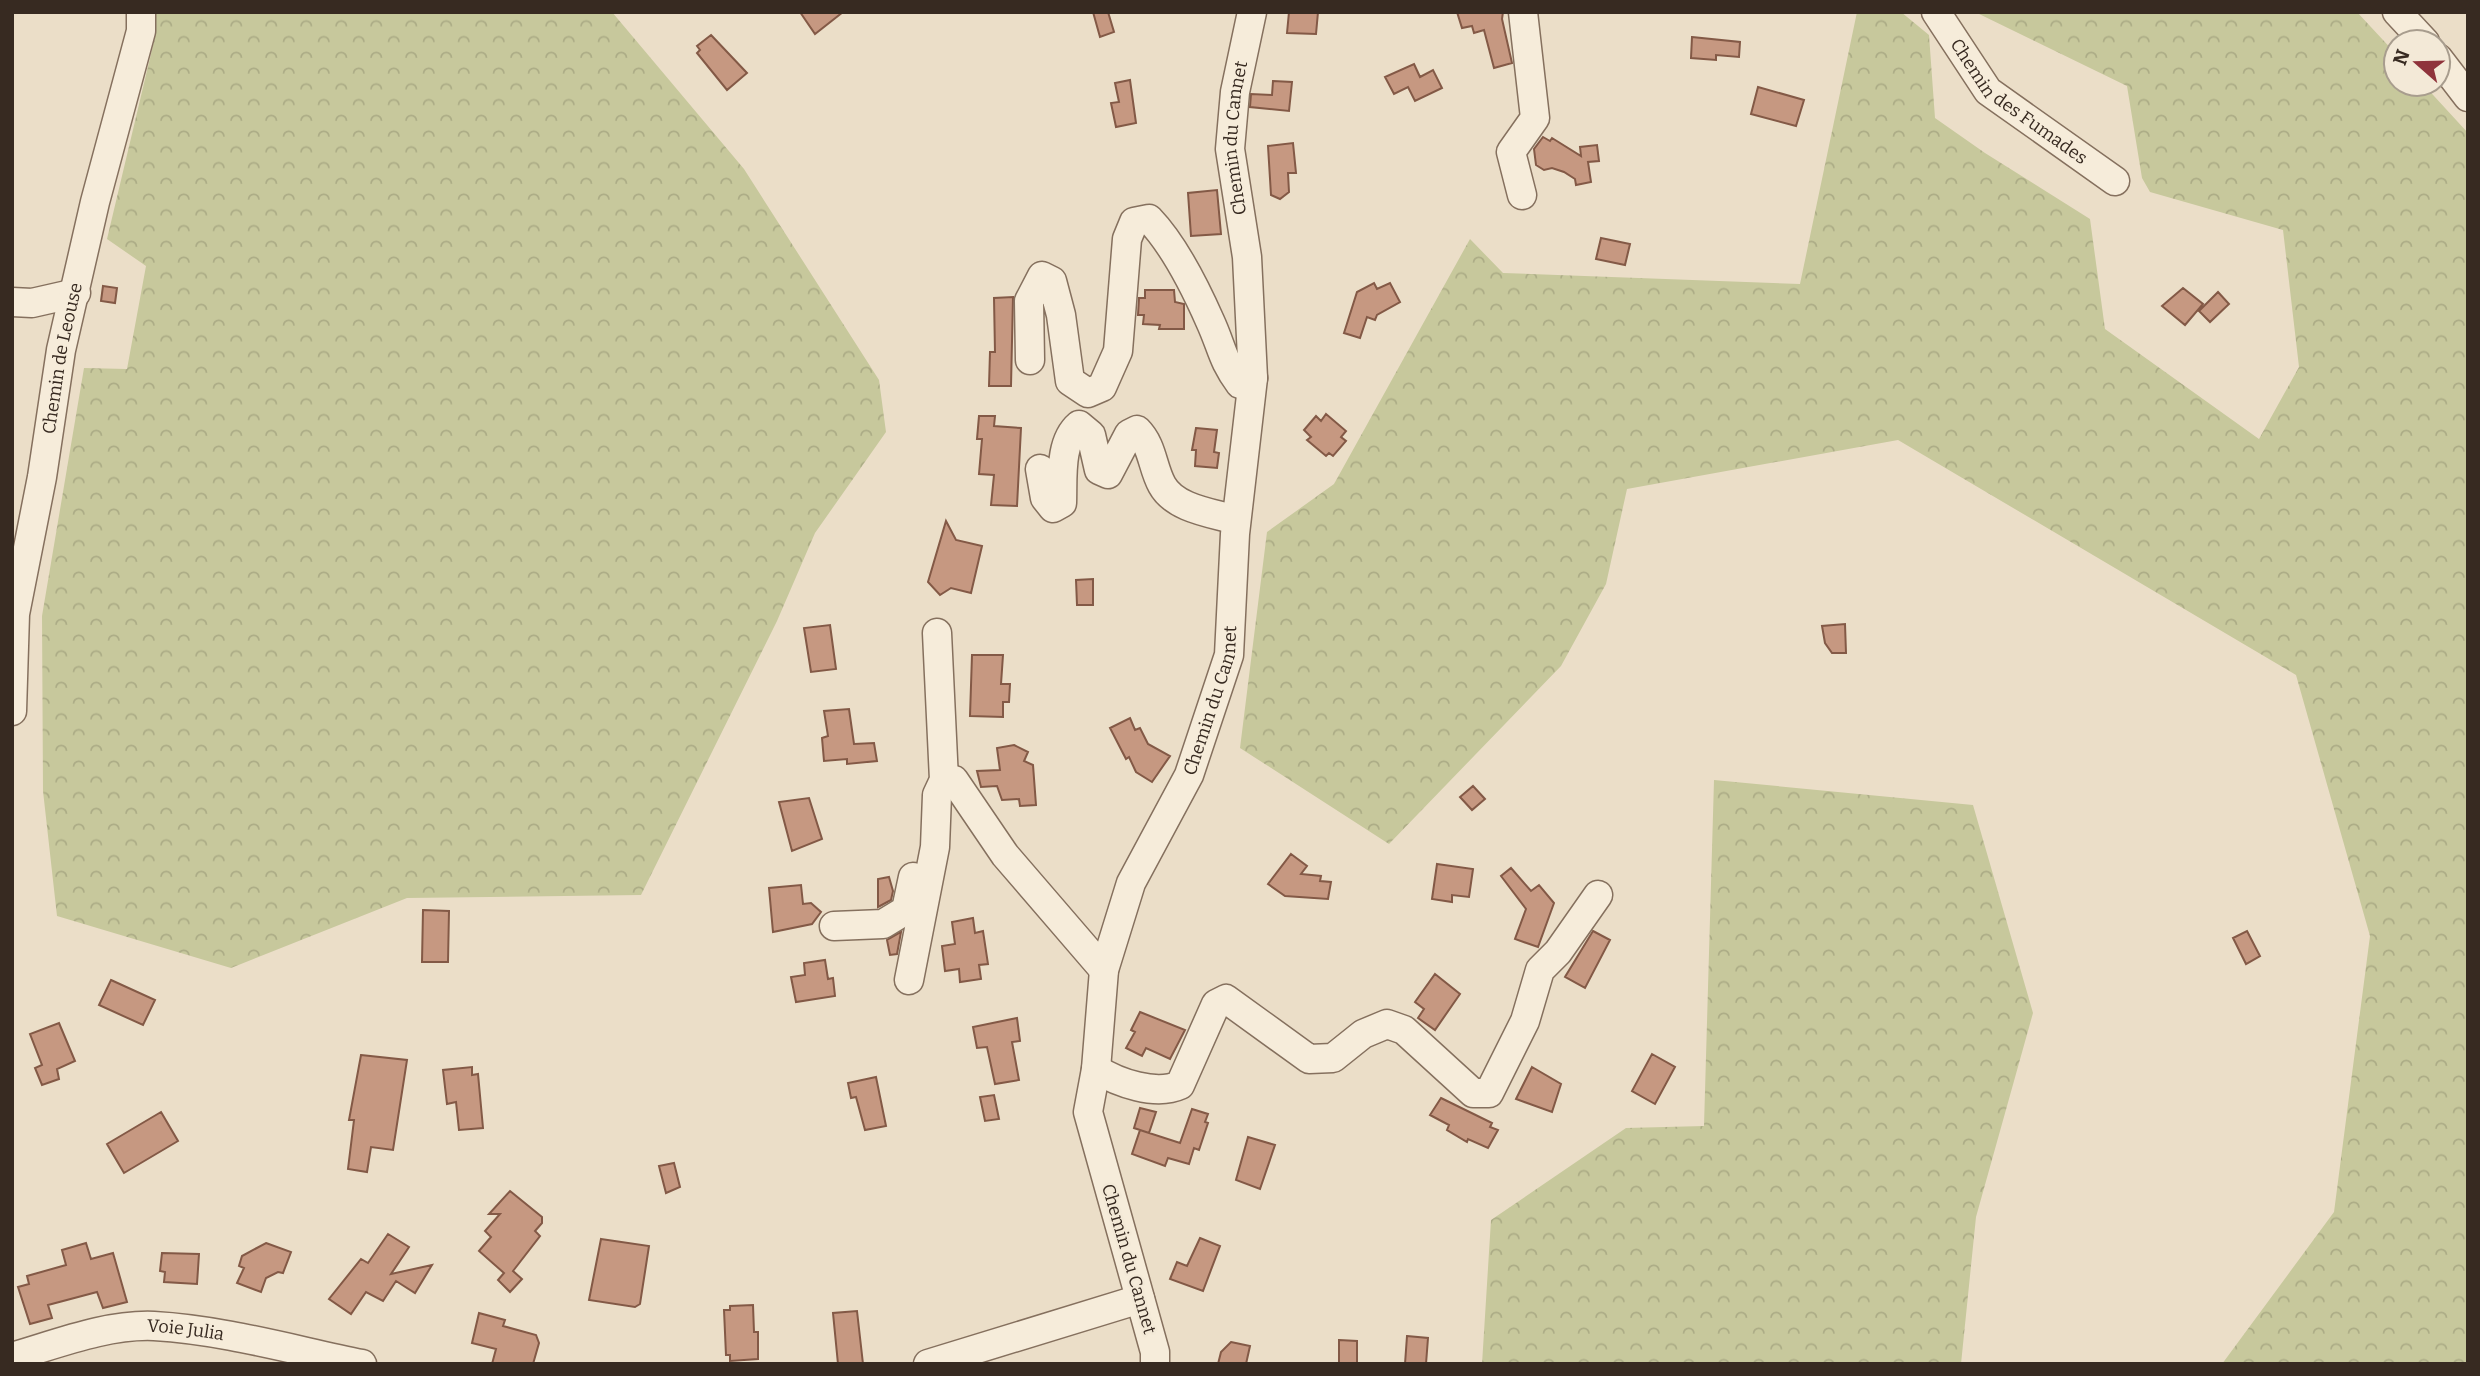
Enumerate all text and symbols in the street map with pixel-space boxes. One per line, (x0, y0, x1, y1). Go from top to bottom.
north arrow (2382, 28, 2452, 98)
street label: Chemin des Fumades (1946, 34, 2092, 169)
text: N (2388, 46, 2415, 68)
street label: Chemin du Cannet (1219, 58, 1252, 217)
street label: Chemin de Leouse (38, 281, 87, 436)
street label: Chemin du Cannet (1179, 625, 1241, 778)
street label: Chemin du Cannet (1097, 1181, 1161, 1337)
street label: Voie Julia (147, 1315, 226, 1345)

